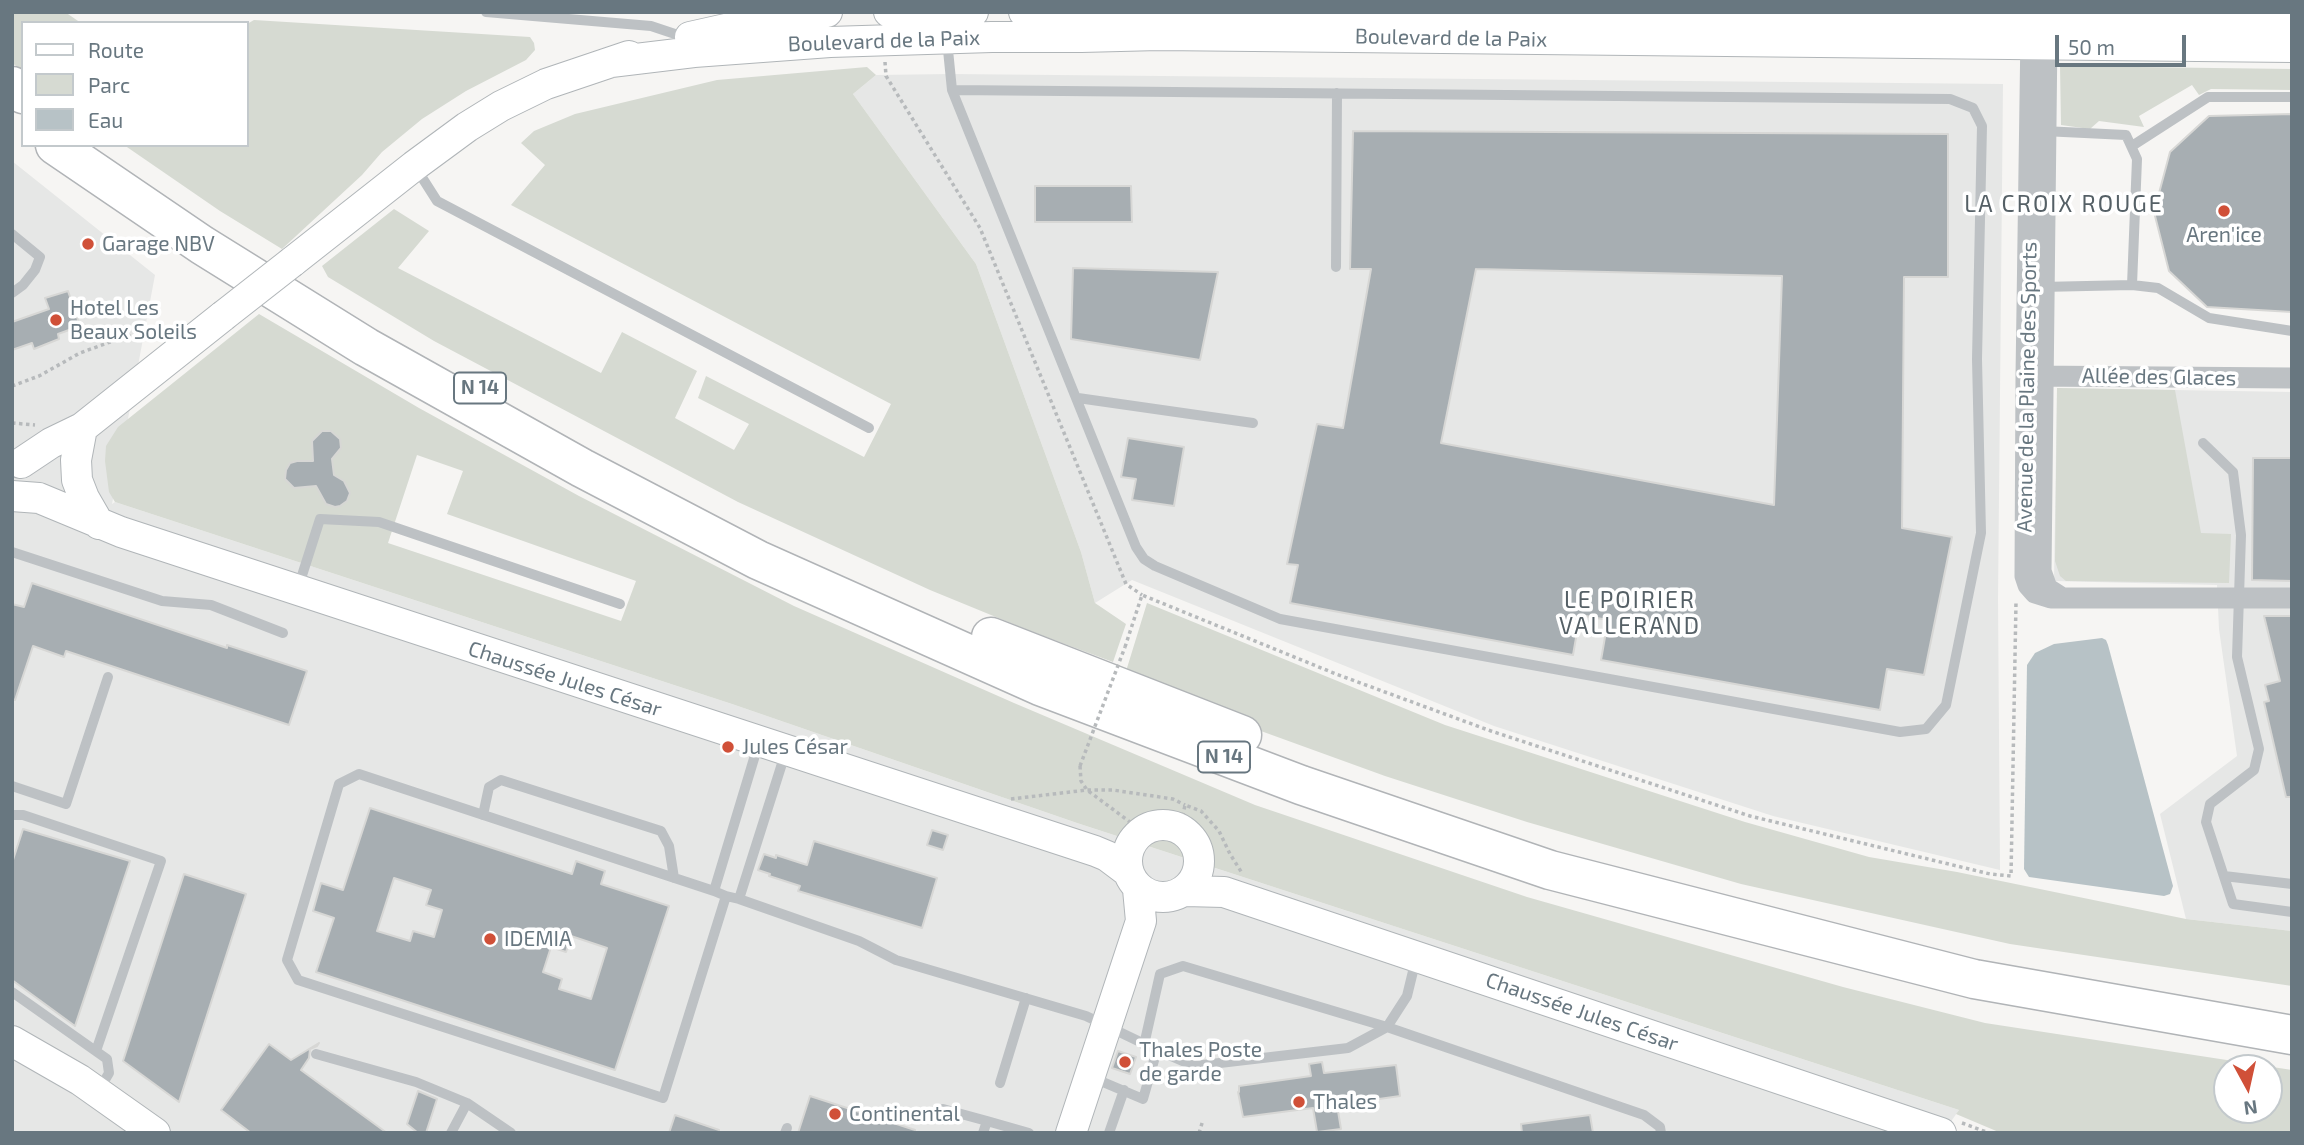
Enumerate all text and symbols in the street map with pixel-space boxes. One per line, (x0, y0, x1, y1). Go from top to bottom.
legend (21, 21, 248, 147)
scale bar (2059, 21, 2190, 65)
street label: Boulevard de la Paix (1355, 24, 1547, 52)
street label: Boulevard de la Paix (787, 25, 981, 57)
text: 50 m (2068, 34, 2115, 59)
text: Route (88, 37, 144, 62)
text: Parc (88, 72, 130, 97)
text: Eau (88, 107, 123, 132)
district label: LA CROIX ROUGE (1966, 190, 2162, 218)
marker: Aren'ice (2216, 203, 2232, 219)
place label: Aren'ice (2186, 222, 2262, 248)
place label: Garage NBV (102, 231, 215, 257)
marker: Garage NBV (80, 236, 96, 252)
street label: Avenue de la Plaine des Sports (2012, 241, 2042, 533)
place label: Hotel Les Beaux Soleils (70, 295, 197, 345)
marker: Hotel Les Beaux Soleils (48, 312, 64, 328)
street label: Allée des Glaces (2082, 363, 2236, 391)
road number: N 14 (454, 372, 506, 404)
district label: LE POIRIER VALLERAND (1560, 586, 1700, 640)
street label: Chaussée Jules César (465, 636, 665, 722)
place label: Jules César (742, 734, 848, 760)
marker: Jules César (720, 739, 736, 755)
road number: N 14 (1198, 742, 1250, 772)
place label: IDEMIA (504, 926, 572, 952)
marker: IDEMIA (482, 931, 498, 947)
street label: Chaussée Jules César (1482, 967, 1682, 1057)
place label: Thales Poste de garde (1139, 1037, 1262, 1087)
marker: Thales Poste de garde (1117, 1054, 1133, 1070)
north arrow (2213, 1054, 2283, 1124)
place label: Thales (1313, 1089, 1377, 1115)
marker: Thales (1291, 1094, 1307, 1110)
text: N (2242, 1096, 2259, 1121)
place label: Continental (849, 1101, 960, 1127)
marker: Continental (827, 1106, 843, 1122)

